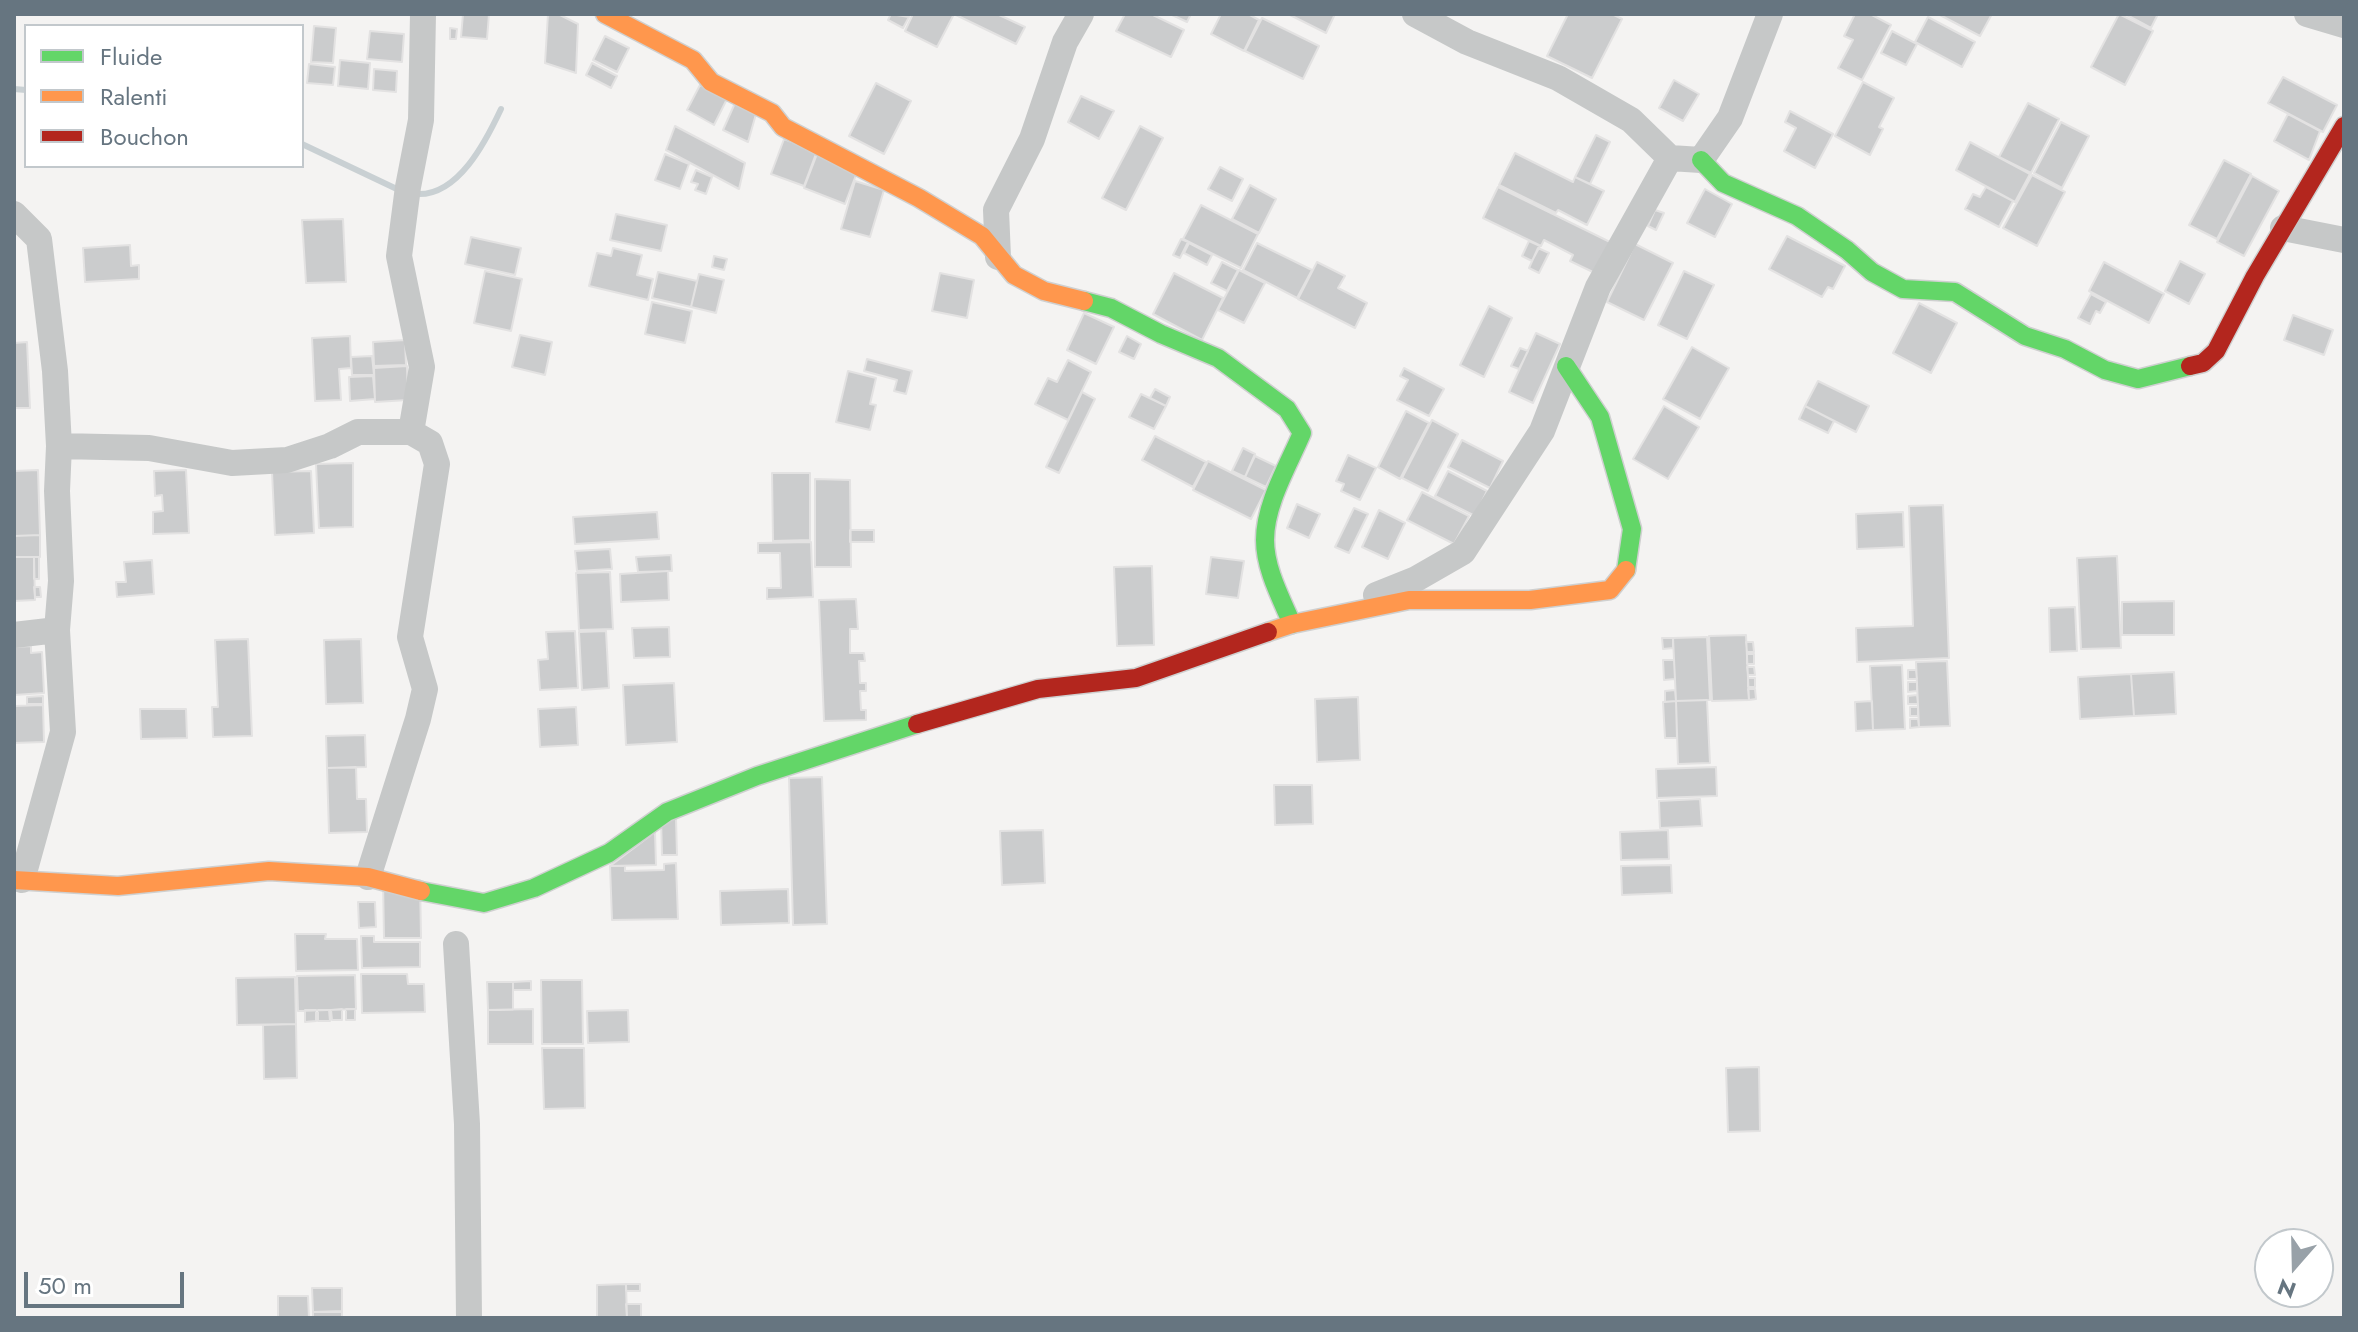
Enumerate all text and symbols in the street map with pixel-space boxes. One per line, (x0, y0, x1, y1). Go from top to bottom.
legend (24, 24, 304, 168)
text: Fluide (100, 39, 162, 74)
text: Ralenti (100, 79, 167, 114)
text: Bouchon (100, 119, 189, 154)
north arrow (2254, 1228, 2334, 1308)
scale bar (28, 1256, 188, 1306)
text: 50 m (38, 1268, 92, 1303)
text: N (2273, 1271, 2300, 1307)

